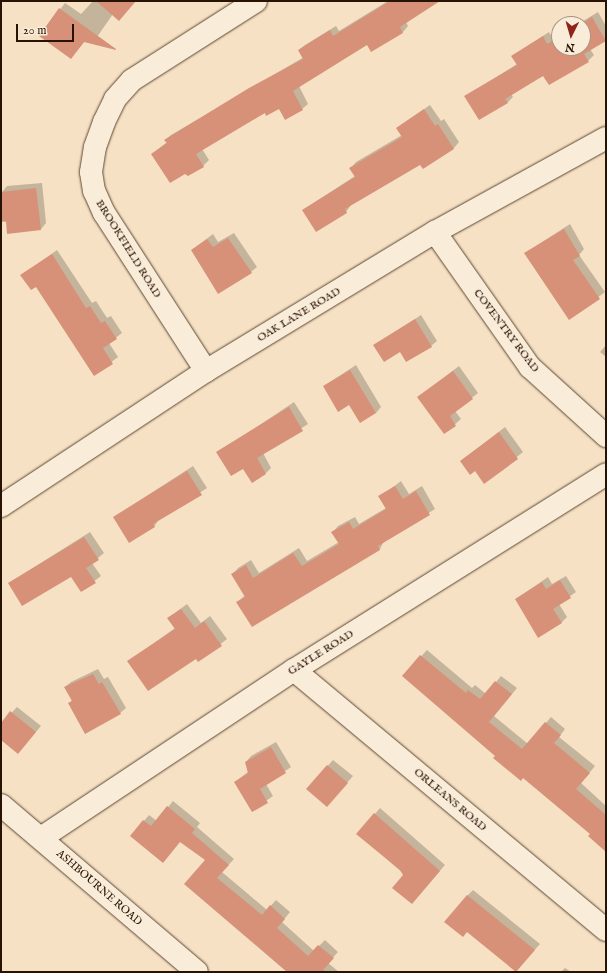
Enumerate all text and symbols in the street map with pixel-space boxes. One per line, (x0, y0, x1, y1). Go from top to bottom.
scale bar (18, 16, 76, 42)
north arrow (551, 16, 591, 56)
text: 20 m (23, 23, 46, 38)
text: N (565, 40, 575, 54)
street label: BROOKFIELD ROAD (92, 198, 164, 300)
street label: OAK LANE ROAD (255, 285, 343, 345)
street label: COVENTRY ROAD (470, 287, 542, 375)
street label: GAYLE ROAD (286, 628, 356, 678)
street label: ORLEANS ROAD (411, 766, 489, 834)
street label: ASHBOURNE ROAD (53, 847, 145, 929)

